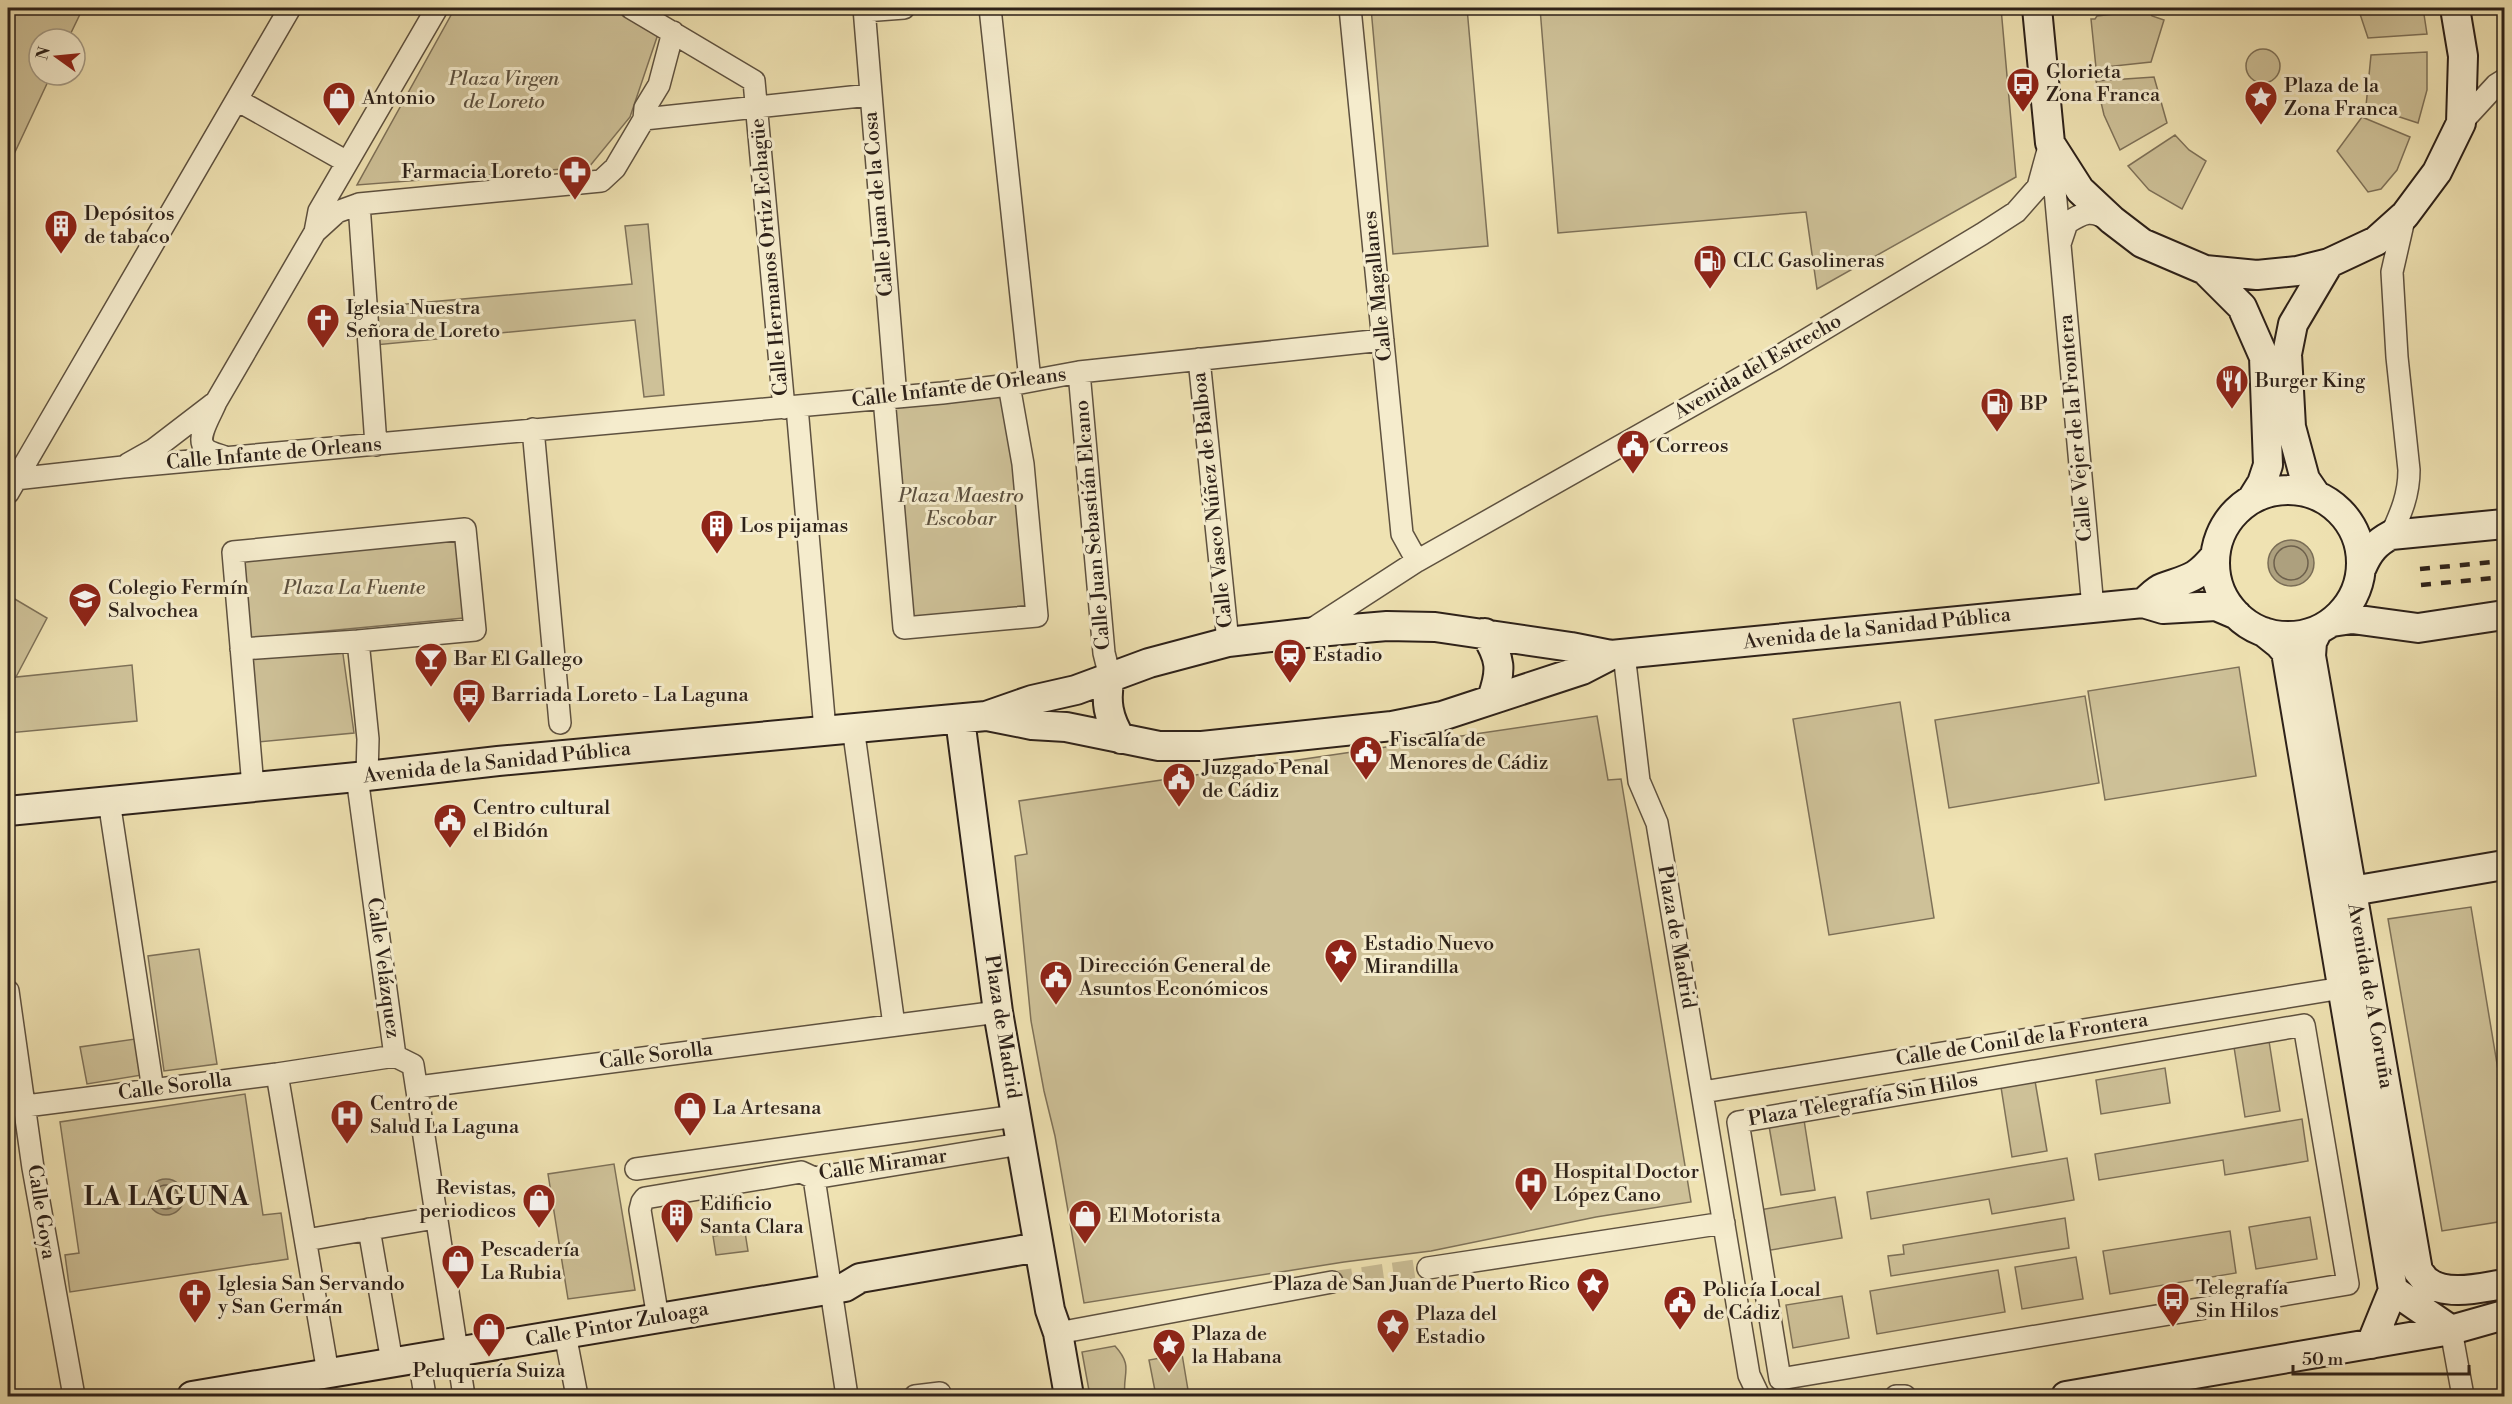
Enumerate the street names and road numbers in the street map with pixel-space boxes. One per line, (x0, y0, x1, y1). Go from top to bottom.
street label: Calle Juan de la Cosa (858, 110, 900, 298)
street label: Calle Hermanos Ortiz Echagüe (745, 117, 795, 397)
street label: Calle Magallanes (1358, 210, 1398, 362)
street label: Avenida del Estrecho (1669, 309, 1846, 426)
street label: Calle Vejer de la Frontera (2054, 312, 2098, 543)
street label: Calle Infante de Orleans (850, 362, 1068, 414)
street label: Calle Vasco Núñez de Balboa (1187, 370, 1239, 629)
street label: Calle Juan Sebastián Elcano (1070, 399, 1116, 651)
street label: Calle Infante de Orleans (165, 432, 383, 476)
street label: Avenida de la Sanidad Pública (1741, 602, 2013, 656)
street label: Avenida de la Sanidad Pública (361, 736, 633, 790)
street label: Plaza de Madrid (1651, 863, 1701, 1011)
street label: Calle Velázquez (361, 896, 405, 1040)
street label: Avenida de A Coruña (2341, 900, 2399, 1091)
street label: Plaza de Madrid (978, 953, 1026, 1101)
street label: Calle de Conil de la Frontera (1894, 1008, 2151, 1072)
street label: Calle Sorolla (598, 1037, 715, 1075)
street label: Plaza Telegrafía Sin Hilos (1746, 1067, 1980, 1133)
street label: Calle Sorolla (117, 1068, 234, 1106)
street label: Calle Miramar (817, 1144, 949, 1186)
street label: Calle Goya (21, 1163, 61, 1262)
street label: Calle Pintor Zuloaga (524, 1296, 711, 1353)

